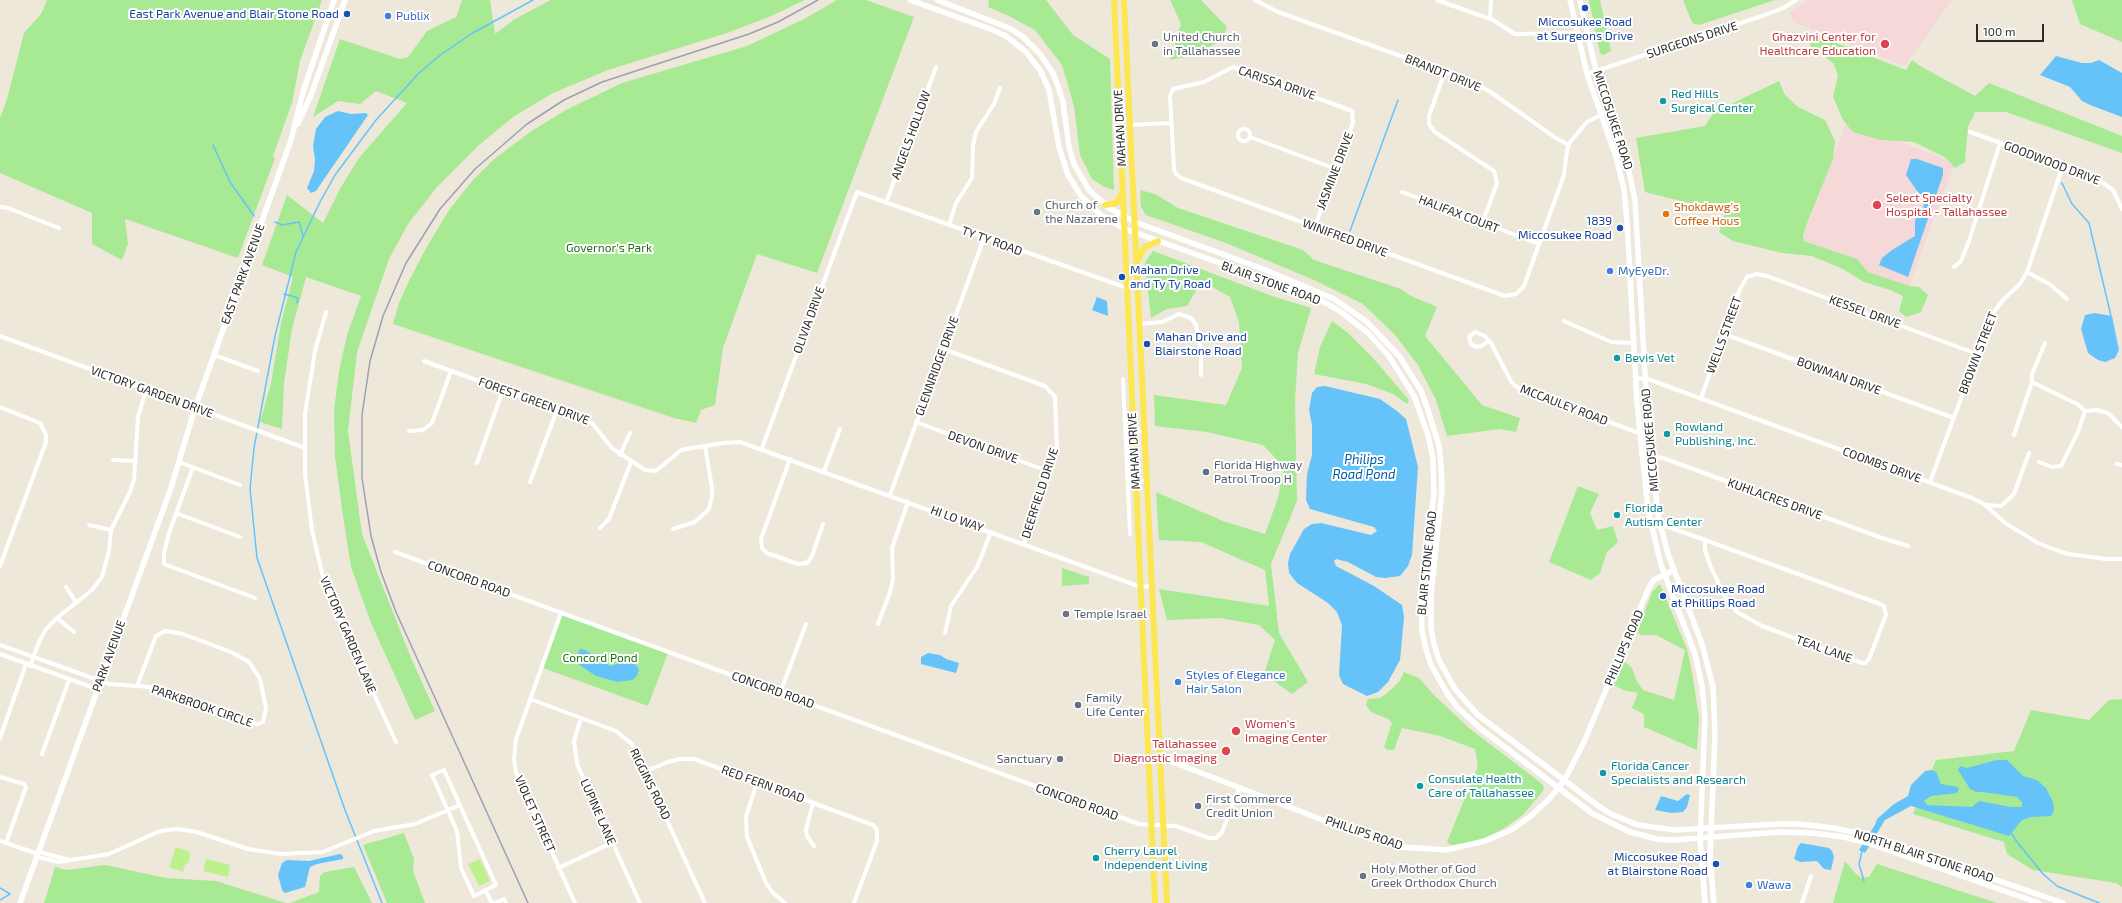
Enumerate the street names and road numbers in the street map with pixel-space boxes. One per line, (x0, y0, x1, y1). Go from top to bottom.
street label: SURGEONS DRIVE (1645, 19, 1739, 61)
street label: BRANDT DRIVE (1403, 51, 1483, 95)
street label: CARISSA DRIVE (1236, 63, 1318, 103)
street label: MICCOSUKEE ROAD (1590, 68, 1636, 172)
street label: ANGELS HOLLOW (888, 89, 934, 181)
street label: MAHAN DRIVE (1111, 89, 1129, 167)
street label: JASMINE DRIVE (1314, 130, 1356, 212)
street label: GOODWOOD DRIVE (2002, 138, 2102, 188)
street label: HALIFAX COURT (1417, 192, 1501, 236)
street label: WINIFRED DRIVE (1300, 216, 1390, 260)
street label: EAST PARK AVENUE (218, 222, 268, 326)
street label: TY TY ROAD (960, 223, 1024, 259)
street label: BLAIR STONE ROAD (1219, 258, 1323, 308)
street label: OLIVIA DRIVE (790, 284, 828, 356)
street label: KESSEL DRIVE (1827, 292, 1903, 332)
street label: WELLS STREET (1703, 294, 1745, 376)
street label: BROWN STREET (1956, 310, 2000, 396)
street label: GLENNRIDGE DRIVE (912, 314, 962, 418)
street label: BOWMAN DRIVE (1795, 354, 1883, 398)
street label: VICTORY GARDEN DRIVE (89, 363, 215, 421)
street label: FOREST GREEN DRIVE (477, 374, 591, 428)
street label: MCCAULEY ROAD (1518, 382, 1610, 428)
street label: MICCOSUKEE ROAD (1638, 388, 1662, 492)
street label: MAHAN DRIVE (1125, 412, 1143, 490)
street label: DEVON DRIVE (946, 428, 1020, 466)
street label: COOMBS DRIVE (1841, 444, 1923, 486)
street label: DEERFIELD DRIVE (1019, 446, 1061, 540)
street label: KUHLACRES DRIVE (1726, 475, 1824, 523)
street label: HI LO WAY (929, 503, 985, 535)
street label: BLAIR STONE ROAD (1414, 510, 1440, 616)
street label: CONCORD ROAD (426, 557, 512, 601)
street label: VICTORY GARDEN LANE (317, 574, 379, 696)
street label: PHILLIPS ROAD (1602, 608, 1646, 688)
street label: PARK AVENUE (89, 618, 129, 694)
street label: TEAL LANE (1794, 632, 1854, 666)
street label: CONCORD ROAD (730, 668, 816, 712)
street label: PARKBROOK CIRCLE (149, 682, 255, 730)
street label: RIGGINS ROAD (627, 746, 673, 822)
street label: RED FERN ROAD (720, 762, 806, 806)
street label: VIOLET STREET (512, 773, 558, 855)
street label: LUPINE LANE (577, 777, 619, 847)
street label: CONCORD ROAD (1034, 780, 1120, 824)
street label: PHILLIPS ROAD (1323, 813, 1405, 853)
street label: NORTH BLAIR STONE ROAD (1852, 827, 1996, 885)

